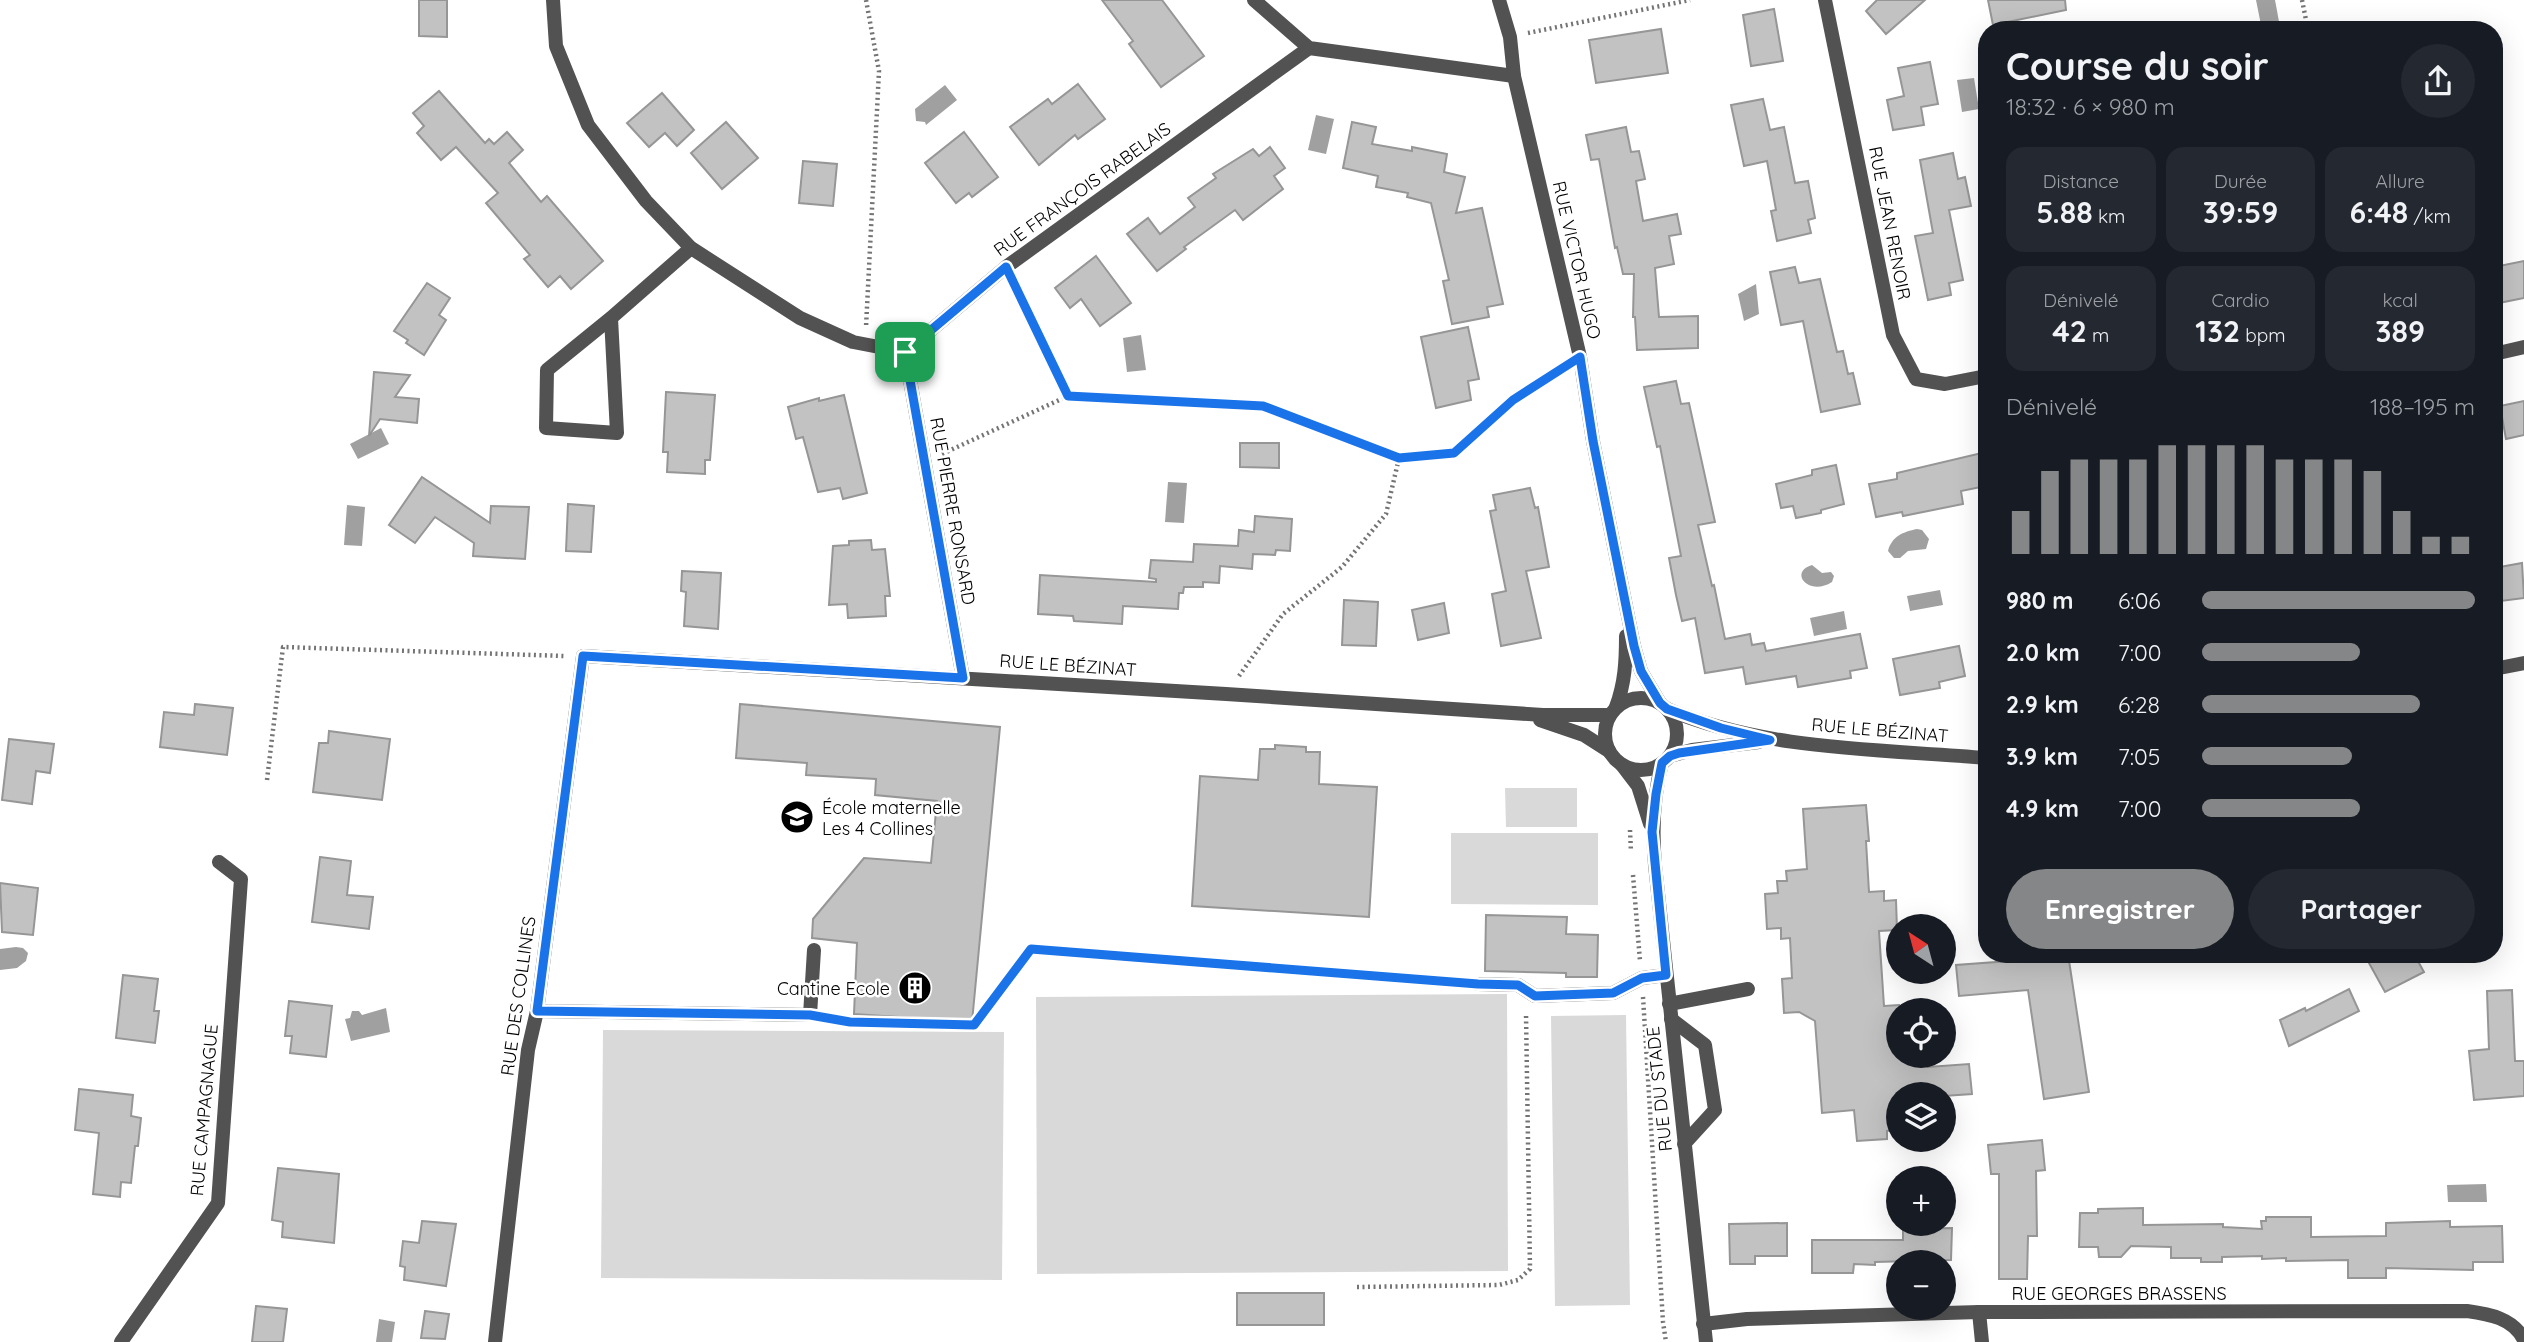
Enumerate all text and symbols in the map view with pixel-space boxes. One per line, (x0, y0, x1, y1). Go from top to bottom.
text: Course du soir (2006, 42, 2269, 90)
button: share (2401, 44, 2475, 118)
text: 18:32 · 6 × 980 m (2006, 92, 2175, 121)
street label: RUE FRANÇOIS RABELAIS (989, 117, 1175, 261)
street label: RUE JEAN RENOIR (1864, 144, 1916, 302)
text: Distance (2043, 169, 2119, 193)
text: Durée (2214, 169, 2267, 193)
text: Allure (2375, 169, 2425, 193)
street label: RUE VICTOR HUGO (1548, 179, 1606, 341)
text: 5.88 (2036, 193, 2093, 231)
text: 39:59 (2203, 193, 2278, 231)
text: 6:48 (2349, 193, 2408, 231)
text: km (2093, 204, 2125, 228)
text: /km (2408, 204, 2451, 228)
text: Dénivelé (2043, 288, 2118, 312)
text: Cardio (2212, 288, 2269, 312)
text: kcal (2382, 288, 2418, 312)
text: 42 (2052, 312, 2087, 350)
text: 132 (2195, 312, 2240, 350)
text: 389 (2375, 312, 2425, 350)
pin (875, 322, 935, 382)
text: m (2087, 323, 2109, 347)
text: bpm (2240, 323, 2286, 347)
icon: arrive (886, 333, 924, 371)
text: Dénivelé (2006, 392, 2097, 421)
text: 188–195 m (2370, 392, 2475, 421)
street label: RUE PIERRE RONSARD (925, 415, 981, 607)
text: 980 m (2006, 586, 2073, 615)
text: 6:06 (2118, 586, 2161, 615)
text: 2.0 km (2006, 638, 2080, 667)
text: 7:00 (2118, 638, 2161, 667)
street label: RUE LE BÉZINAT (999, 649, 1137, 681)
text: 2.9 km (2006, 690, 2079, 719)
text: 6:28 (2118, 690, 2160, 719)
street label: RUE LE BÉZINAT (1811, 713, 1950, 747)
text: 3.9 km (2006, 742, 2078, 771)
text: 7:05 (2118, 742, 2160, 771)
text: 4.9 km (2006, 794, 2079, 823)
text: 7:00 (2118, 794, 2161, 823)
place label: École maternelle Les 4 Collines (822, 796, 961, 840)
school or university icon: École maternelle Les 4 Collines (778, 798, 816, 836)
button: Enregistrer (2006, 869, 2234, 949)
button: Partager (2248, 869, 2475, 949)
north arrow (1886, 914, 1956, 984)
map controls (1886, 914, 1956, 1320)
street label: RUE DES COLLINES (495, 915, 541, 1077)
building icon: Cantine Ecole (896, 969, 934, 1007)
place label: Cantine Ecole (777, 977, 890, 1000)
button: locate (1886, 998, 1956, 1068)
street label: RUE CAMPAGNAGUE (185, 1023, 223, 1197)
street label: RUE DU STADE (1641, 1025, 1677, 1153)
button: layers (1886, 1082, 1956, 1152)
button: + (1886, 1166, 1956, 1236)
button: − (1886, 1250, 1956, 1320)
street label: RUE GEORGES BRASSENS (2011, 1282, 2227, 1305)

